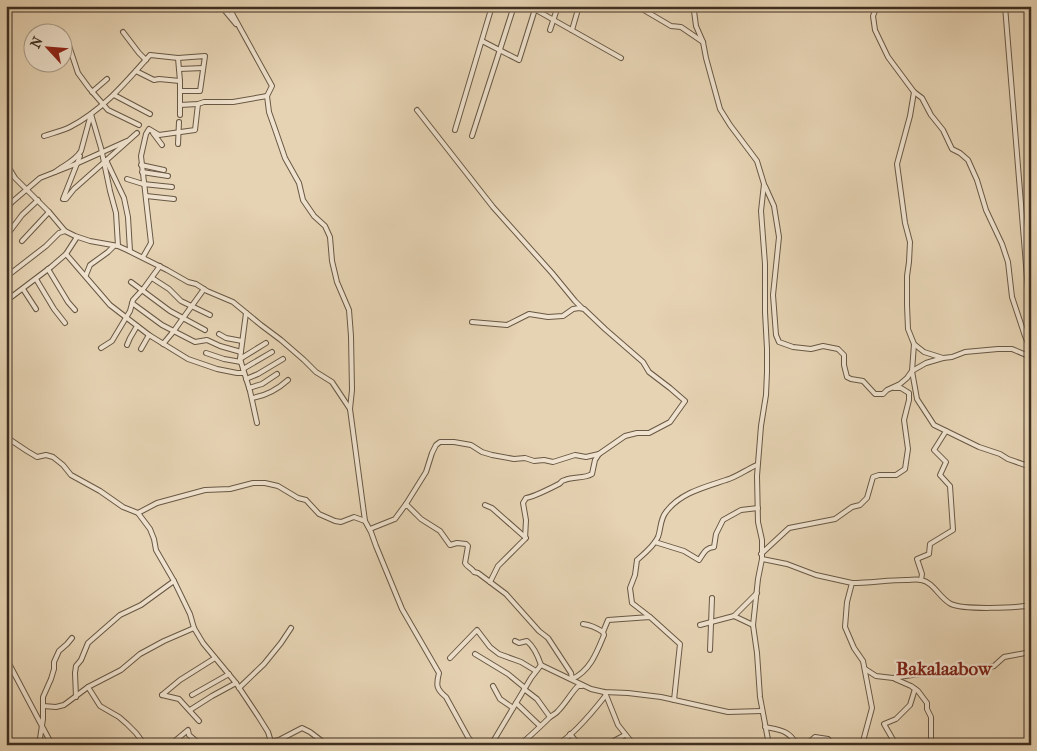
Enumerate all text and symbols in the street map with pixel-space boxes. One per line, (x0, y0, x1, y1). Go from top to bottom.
north arrow (22, 22, 72, 72)
text: N (27, 34, 47, 51)
district label: Bakalaabow (896, 658, 993, 680)

